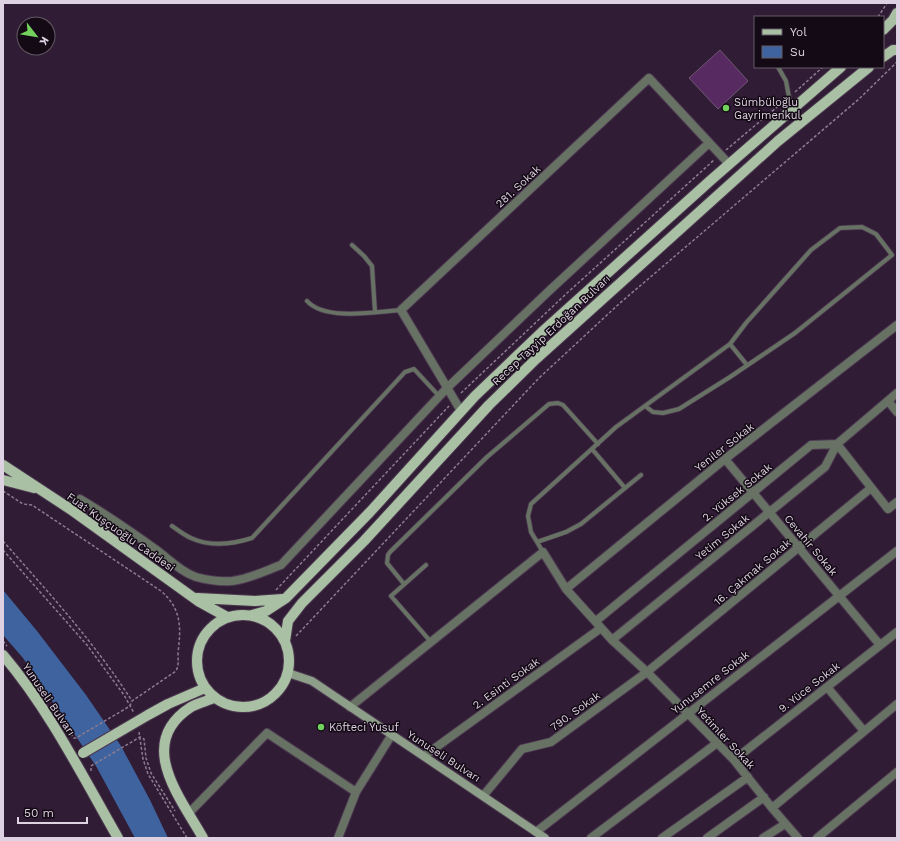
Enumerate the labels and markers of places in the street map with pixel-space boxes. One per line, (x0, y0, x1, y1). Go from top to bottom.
place label: Sümbüloğlu Gayrimenkul (734, 96, 802, 122)
marker: Sümbüloğlu Gayrimenkul (721, 103, 731, 113)
place label: Köfteci Yusuf (329, 721, 399, 734)
marker: Köfteci Yusuf (316, 722, 326, 732)

